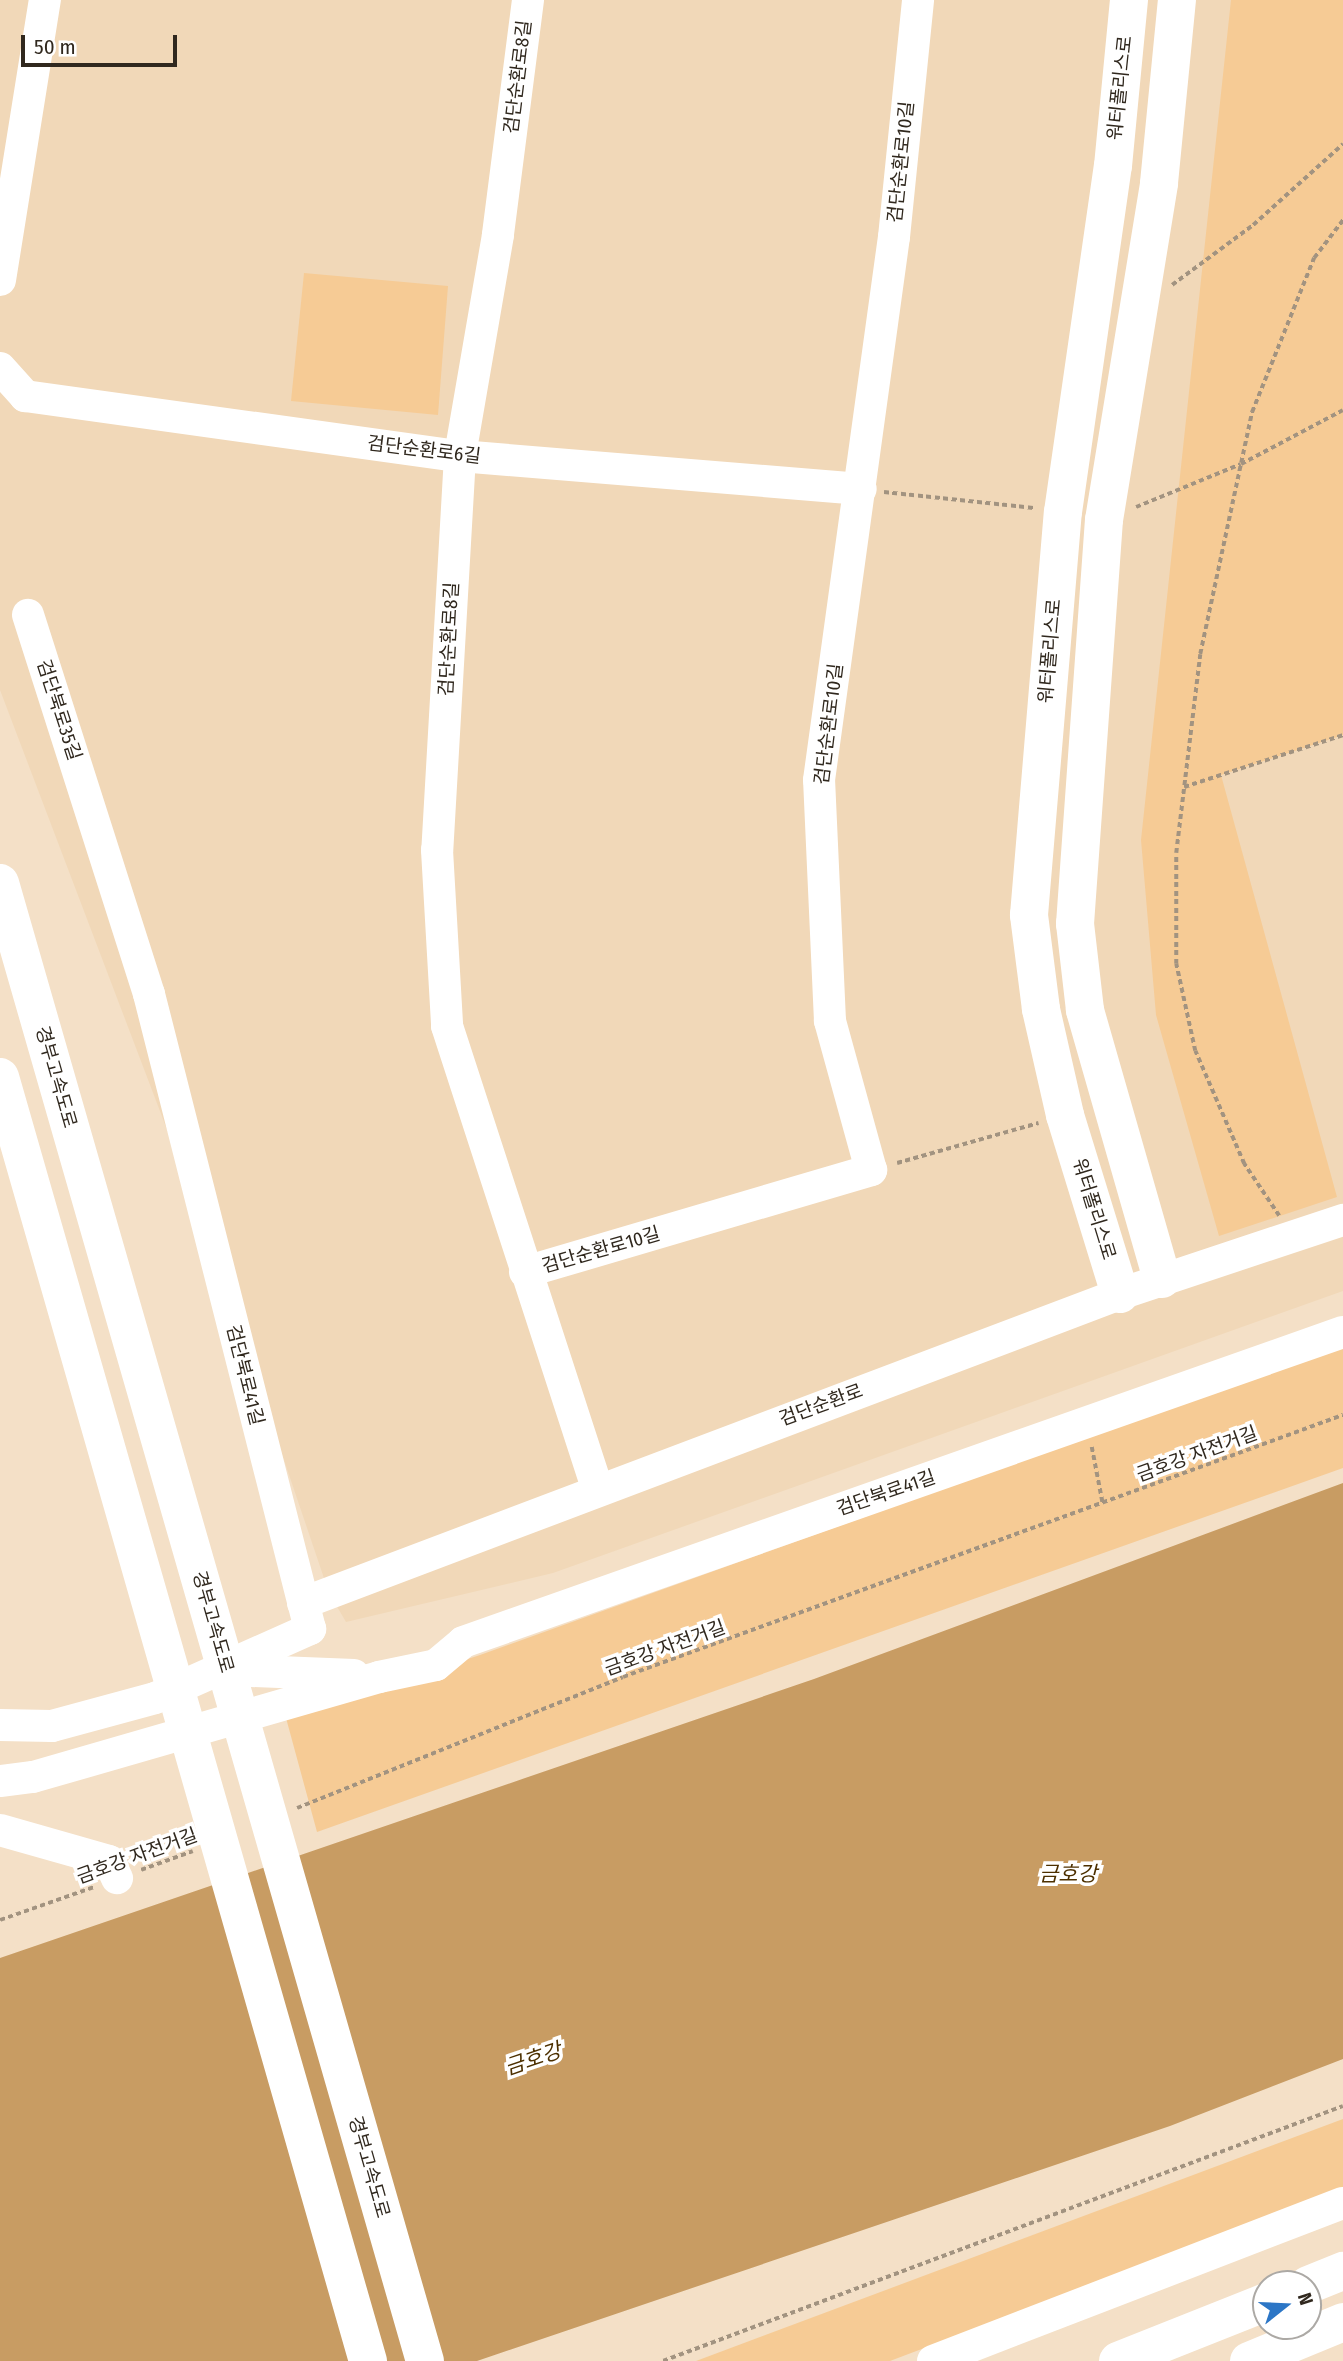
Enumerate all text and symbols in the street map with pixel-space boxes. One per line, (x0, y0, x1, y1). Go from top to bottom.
street label: 검단순환로8길 (500, 19, 536, 135)
scale bar (24, 21, 180, 65)
text: 50 m (34, 34, 76, 60)
street label: 워터폴리스로 (1103, 35, 1137, 141)
street label: 검단순환로10길 (883, 100, 919, 224)
street label: 검단순환로6길 (366, 432, 482, 468)
street label: 검단순환로8길 (435, 581, 463, 697)
street label: 워터폴리스로 (1034, 598, 1066, 704)
street label: 검단북로35길 (32, 657, 86, 763)
street label: 검단순환로10길 (810, 662, 848, 786)
street label: 경부고속도로 (31, 1023, 81, 1131)
street label: 워터폴리스로 (1068, 1156, 1120, 1262)
street label: 검단순환로10길 (539, 1222, 663, 1278)
street label: 검단북로41길 (221, 1322, 269, 1428)
street label: 검단순환로 (776, 1379, 866, 1431)
street label: 금호강 자전거길 (1134, 1422, 1260, 1486)
street label: 검단북로41길 (834, 1465, 938, 1521)
street label: 경부고속도로 (188, 1568, 238, 1676)
street label: 금호강 자전거길 (602, 1616, 728, 1680)
street label: 금호강 자전거길 (74, 1824, 200, 1888)
water label: 금호강 (1039, 1861, 1097, 1887)
water label: 금호강 (501, 2038, 565, 2080)
street label: 경부고속도로 (344, 2113, 394, 2221)
north arrow (1252, 2270, 1322, 2340)
text: N (1293, 2290, 1318, 2308)

